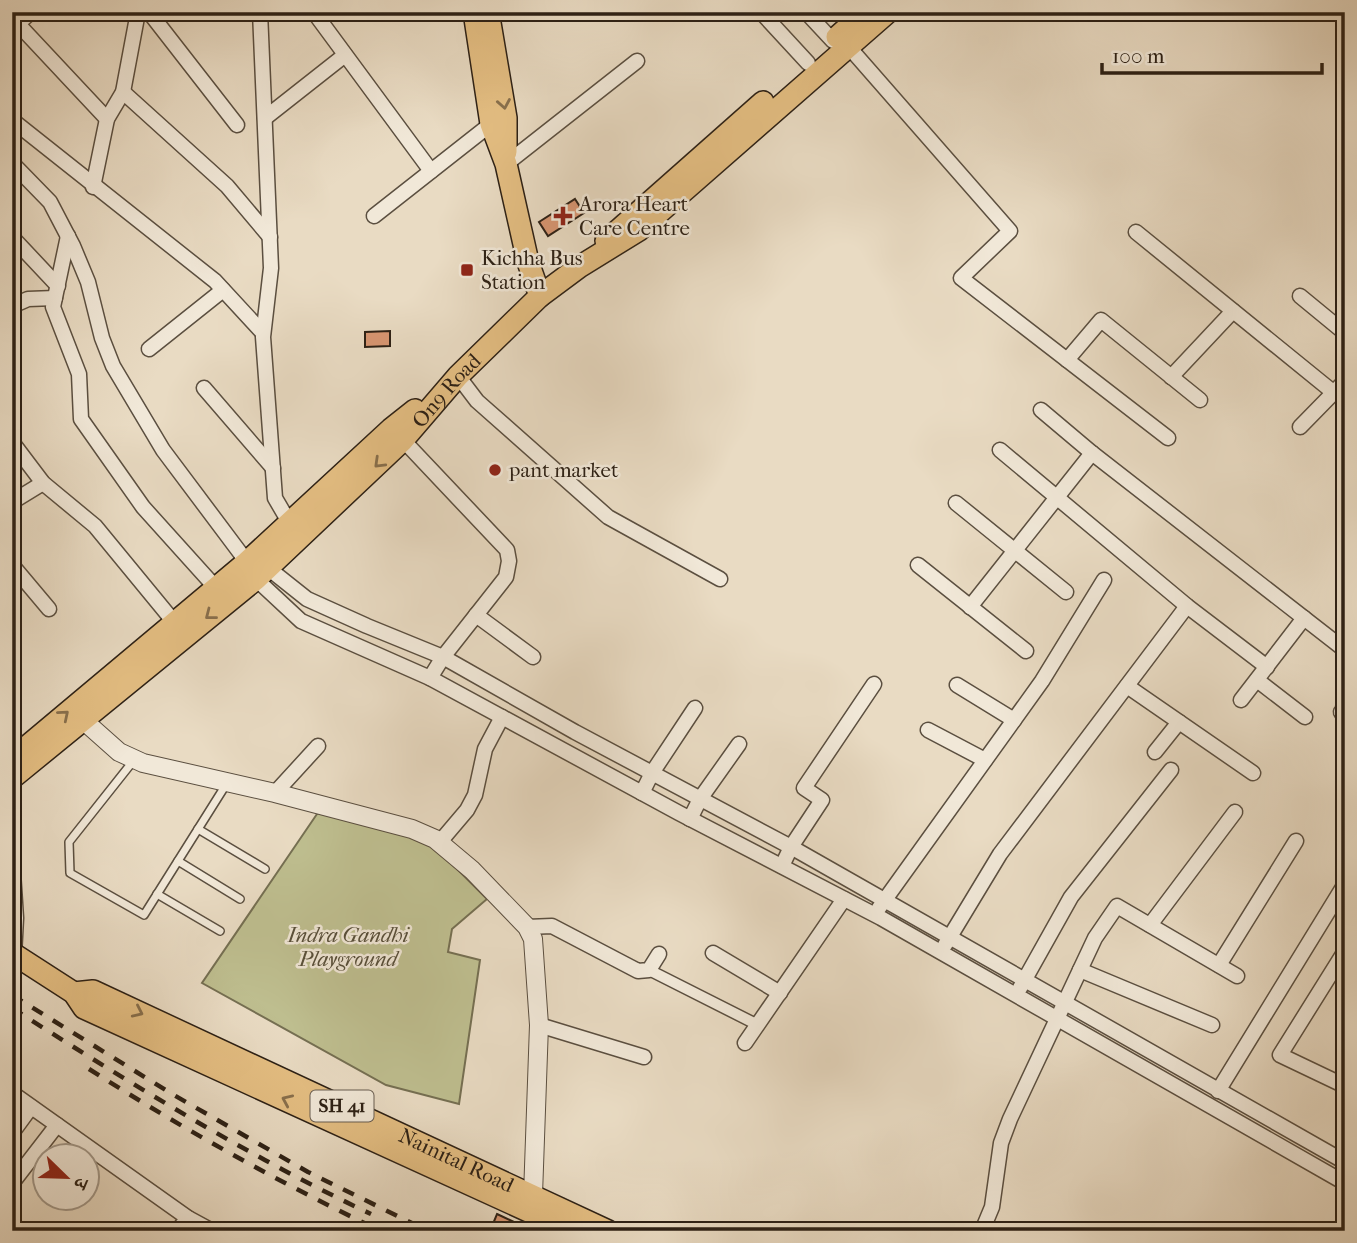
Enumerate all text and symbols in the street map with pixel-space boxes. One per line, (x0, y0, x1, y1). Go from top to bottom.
scale bar (1102, 32, 1322, 76)
text: 100 m (1112, 44, 1165, 68)
one-way arrow (496, 98, 511, 110)
place label: Arora Heart Care Centre (578, 192, 690, 240)
marker: Arora Heart Care Centre (553, 206, 573, 226)
place label: Kichha Bus Station (481, 246, 583, 294)
marker: Kichha Bus Station (459, 262, 475, 278)
street label: On9 Road (407, 348, 486, 432)
one-way arrow (374, 454, 387, 467)
place label: pant market (508, 458, 619, 482)
marker: pant market (487, 462, 503, 478)
one-way arrow (206, 607, 218, 620)
one-way arrow (56, 711, 69, 723)
park label: Indra Gandhi Playground (287, 923, 410, 971)
one-way arrow (131, 1003, 143, 1017)
road number: SH 41 (310, 1090, 374, 1122)
one-way arrow (282, 1094, 294, 1108)
street label: Nainital Road (395, 1123, 518, 1198)
north arrow (32, 1142, 102, 1212)
text: उ (68, 1173, 94, 1193)

